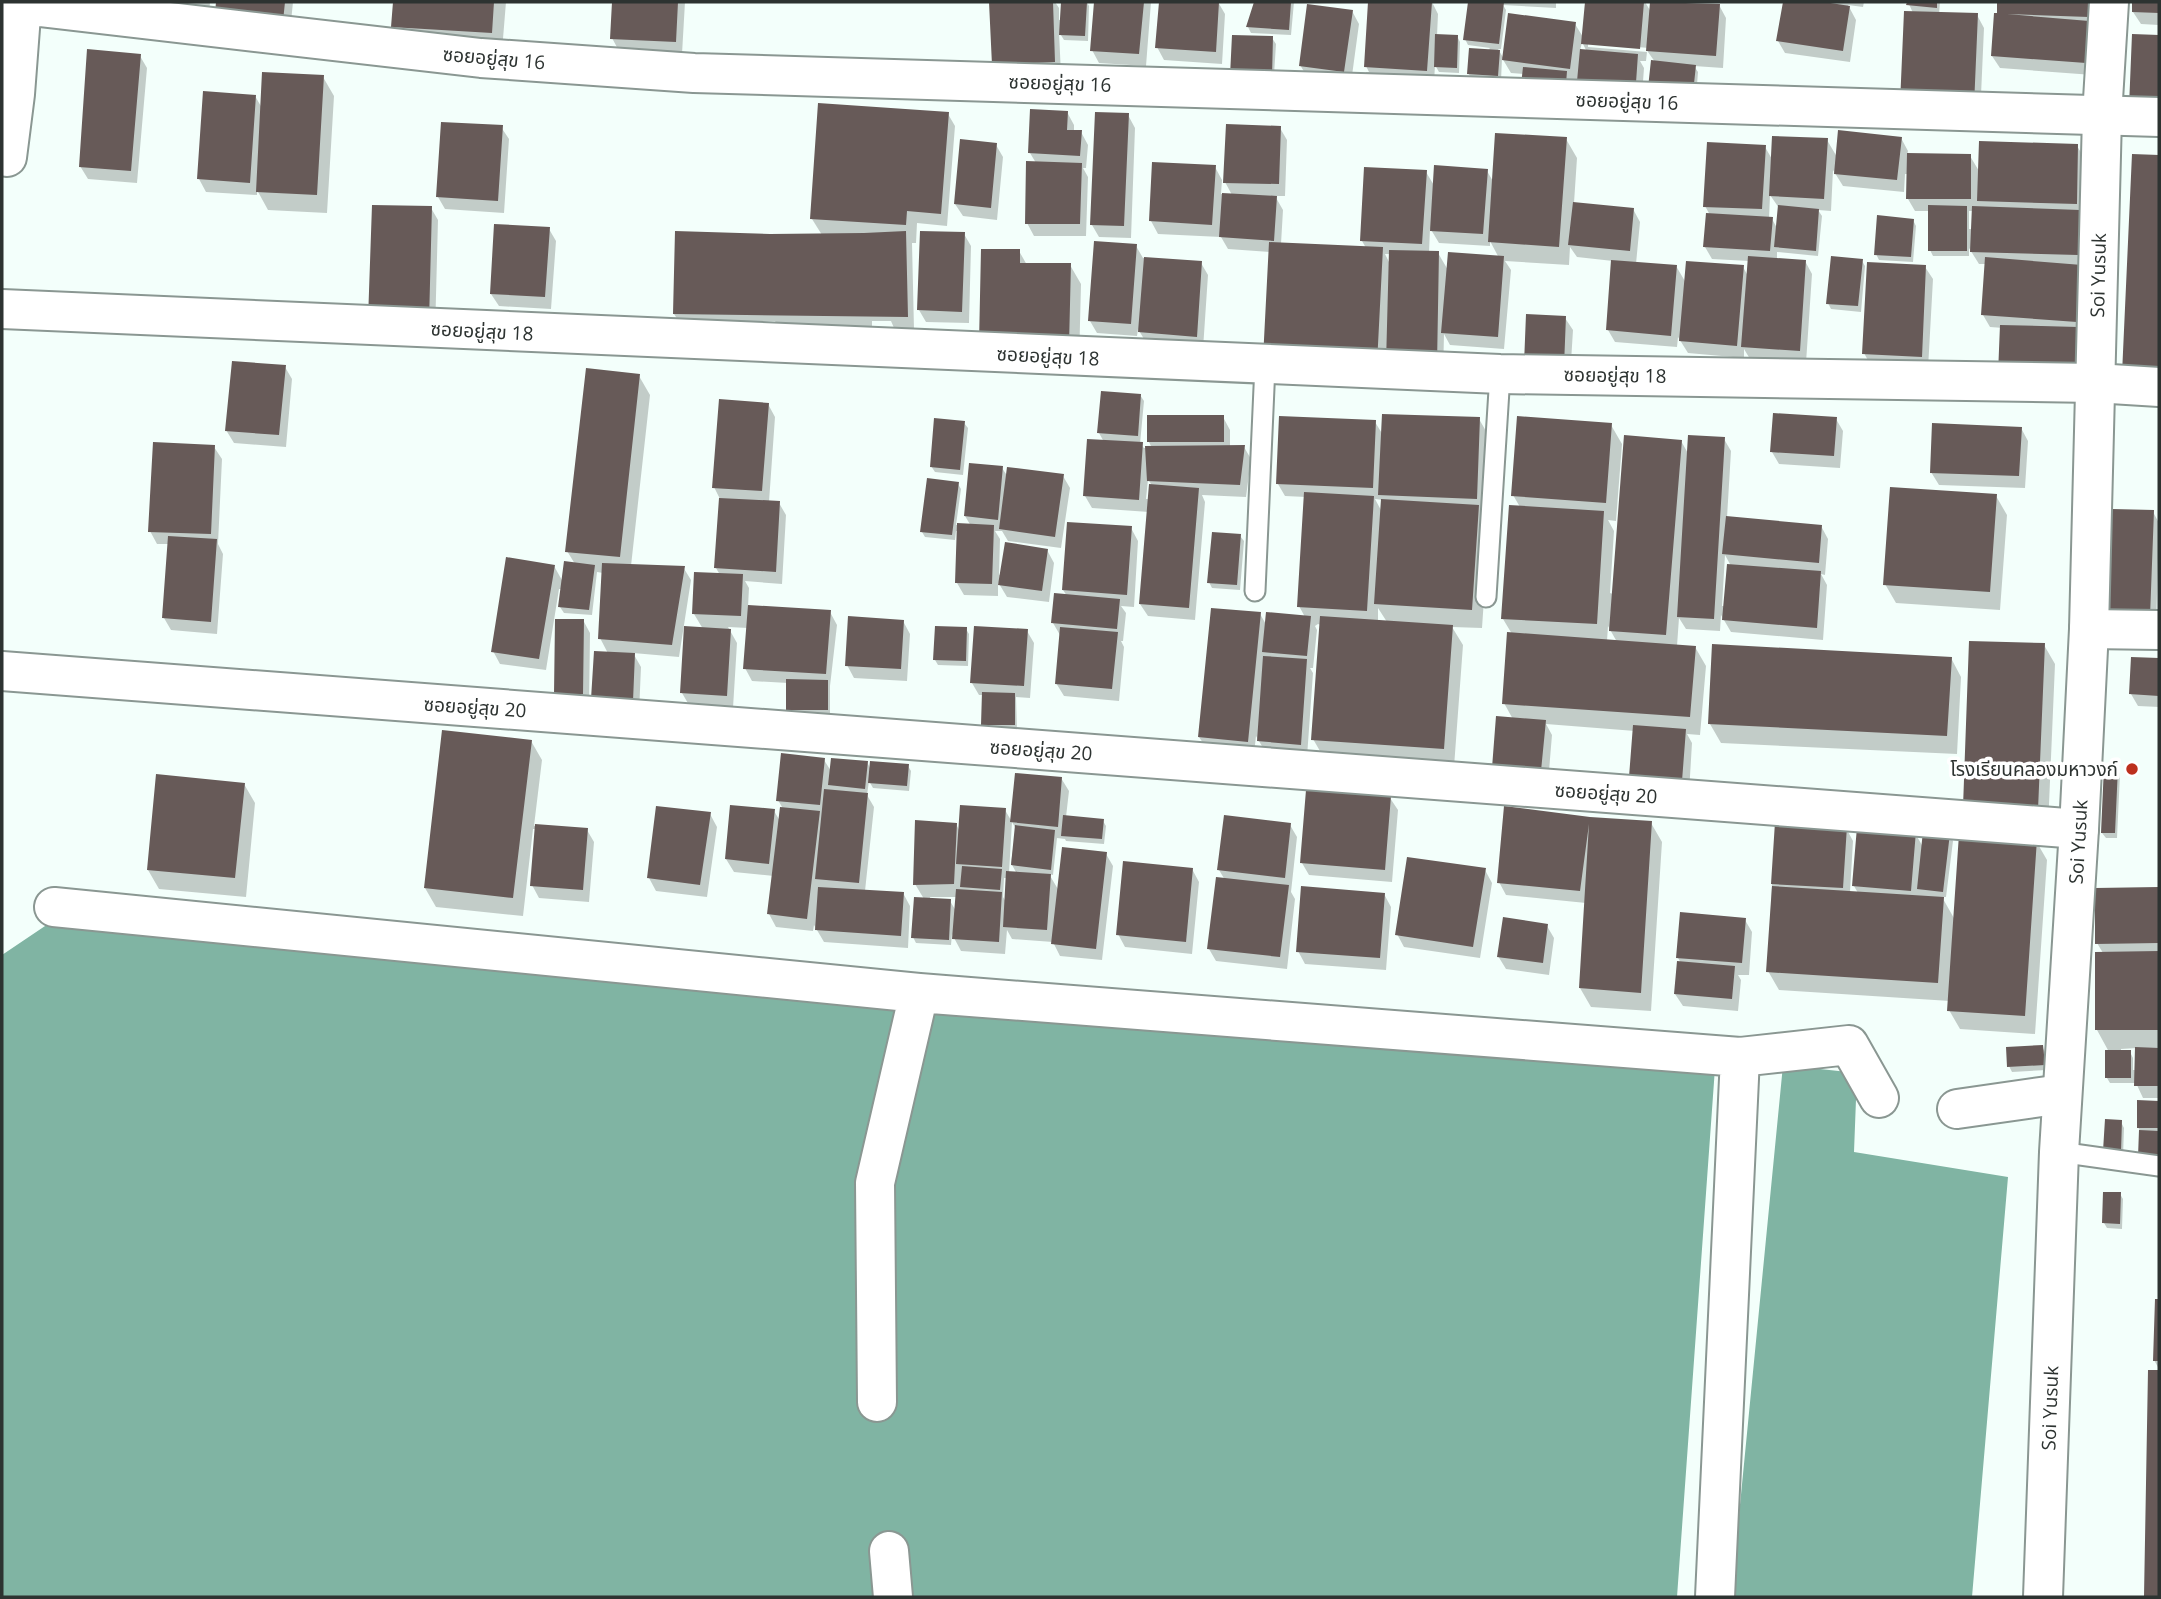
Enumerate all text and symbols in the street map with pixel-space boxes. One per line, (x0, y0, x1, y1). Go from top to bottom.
street label: ซอยอยู่สุข 16 (442, 41, 546, 75)
street label: ซอยอยู่สุข 16 (1008, 68, 1112, 98)
street label: ซอยอยู่สุข 16 (1575, 86, 1679, 116)
street label: Soi Yusuk (2084, 233, 2112, 318)
street label: ซอยอยู่สุข 18 (430, 315, 534, 347)
street label: ซอยอยู่สุข 18 (996, 340, 1100, 372)
street label: ซอยอยู่สุข 18 (1563, 361, 1667, 389)
street label: ซอยอยู่สุข 20 (423, 690, 527, 724)
street label: ซอยอยู่สุข 20 (989, 733, 1093, 767)
place label: โรงเรียนคลองมหาวงก์ (1950, 756, 2118, 782)
marker: โรงเรียนคลองมหาวงก์ (2124, 761, 2140, 777)
street label: ซอยอยู่สุข 20 (1554, 776, 1658, 810)
street label: Soi Yusuk (2063, 799, 2093, 885)
street label: Soi Yusuk (2035, 1365, 2064, 1451)

